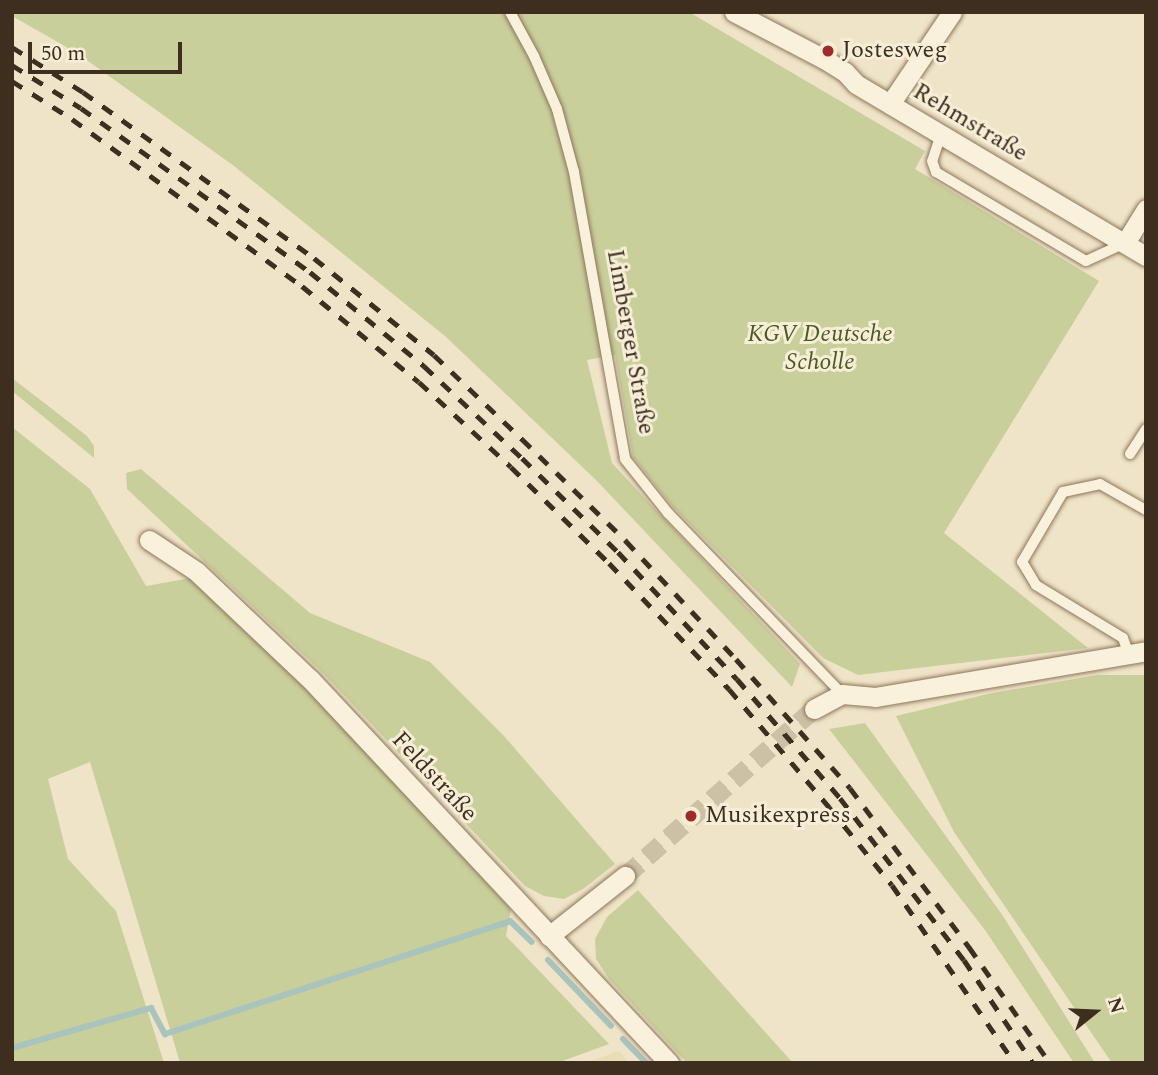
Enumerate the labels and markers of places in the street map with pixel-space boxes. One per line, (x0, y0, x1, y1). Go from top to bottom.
place label: Jostesweg (842, 37, 947, 65)
marker: Jostesweg (820, 43, 836, 59)
place label: Musikexpress (705, 802, 851, 830)
marker: Musikexpress (683, 808, 699, 824)

